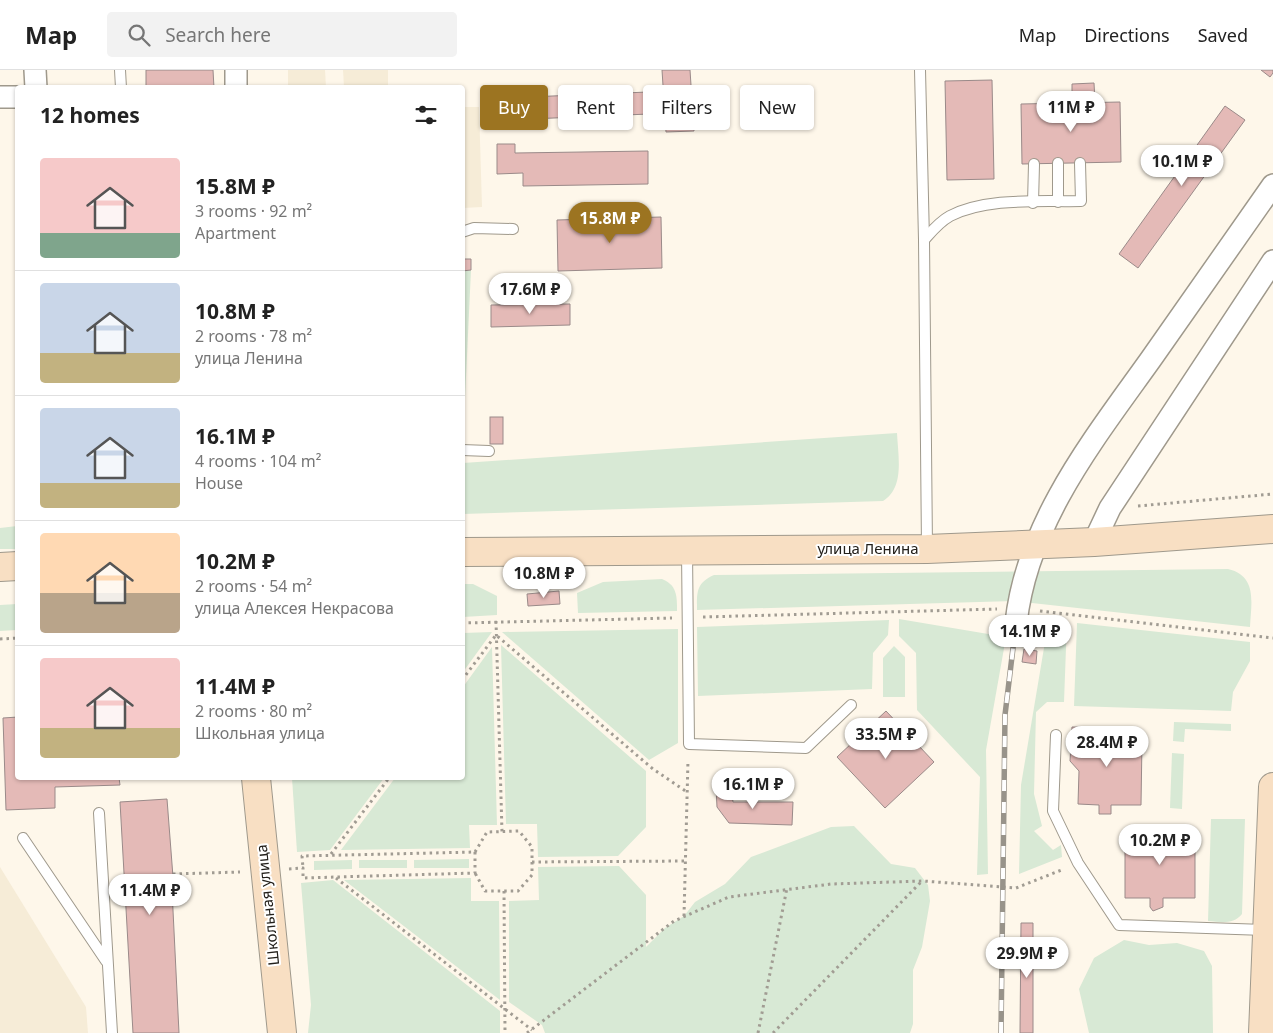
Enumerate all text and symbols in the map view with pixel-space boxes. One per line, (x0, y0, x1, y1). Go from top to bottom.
search box (107, 12, 457, 57)
text: Map (25, 18, 77, 51)
icon: search (125, 21, 153, 49)
text: Search here (165, 22, 271, 48)
text: Map (1019, 23, 1056, 47)
text: Directions (1084, 23, 1170, 47)
text: Saved (1198, 23, 1248, 47)
chip: Buy (480, 85, 548, 130)
chip: Rent (558, 85, 633, 130)
chip: Filters (643, 85, 730, 130)
chip: New (740, 85, 814, 130)
pin: 11M ₽ (1036, 90, 1106, 133)
text: 11M ₽ (1047, 96, 1095, 118)
text: 12 homes (40, 101, 140, 129)
icon: filters (412, 101, 440, 129)
pin: 10.1M ₽ (1136, 144, 1228, 187)
text: 10.1M ₽ (1152, 150, 1212, 172)
text: 15.8M ₽ (195, 172, 275, 200)
icon: home (80, 178, 140, 238)
text: 3 rooms · 92 m² (195, 200, 312, 222)
pin: 15.8M ₽ (564, 202, 656, 244)
text: 15.8M ₽ (580, 207, 640, 229)
text: Apartment (195, 222, 276, 244)
pin: 17.6M ₽ (484, 272, 576, 315)
text: 17.6M ₽ (500, 278, 560, 300)
text: 10.8M ₽ (195, 297, 275, 325)
icon: home (80, 303, 140, 363)
text: 2 rooms · 78 m² (195, 325, 312, 347)
text: улица Ленина (195, 347, 303, 369)
text: 16.1M ₽ (195, 422, 275, 450)
icon: home (80, 428, 140, 488)
text: 4 rooms · 104 m² (195, 450, 321, 472)
text: House (195, 472, 243, 494)
street label: улица Ленина (817, 538, 919, 558)
text: 10.2M ₽ (195, 547, 275, 575)
icon: home (80, 553, 140, 613)
pin: 10.8M ₽ (498, 556, 590, 599)
text: 10.8M ₽ (514, 562, 574, 584)
text: 2 rooms · 54 m² (195, 575, 312, 597)
text: улица Алексея Некрасова (195, 597, 394, 619)
pin: 14.1M ₽ (984, 614, 1076, 657)
text: 14.1M ₽ (1000, 620, 1060, 642)
text: 11.4M ₽ (195, 672, 275, 700)
icon: home (80, 678, 140, 738)
text: 2 rooms · 80 m² (195, 700, 312, 722)
pin: 33.5M ₽ (840, 718, 932, 760)
text: Школьная улица (195, 722, 325, 744)
text: 33.5M ₽ (856, 723, 916, 745)
pin: 28.4M ₽ (1061, 726, 1153, 768)
text: 28.4M ₽ (1077, 731, 1137, 753)
pin: 16.1M ₽ (707, 768, 799, 810)
text: 16.1M ₽ (723, 773, 783, 795)
pin: 10.2M ₽ (1114, 824, 1206, 866)
text: 10.2M ₽ (1130, 829, 1190, 851)
street label: Школьная улица (251, 844, 283, 967)
pin: 11.4M ₽ (104, 874, 196, 916)
text: 11.4M ₽ (120, 879, 180, 901)
pin: 29.9M ₽ (981, 936, 1073, 979)
text: 29.9M ₽ (997, 942, 1057, 964)

